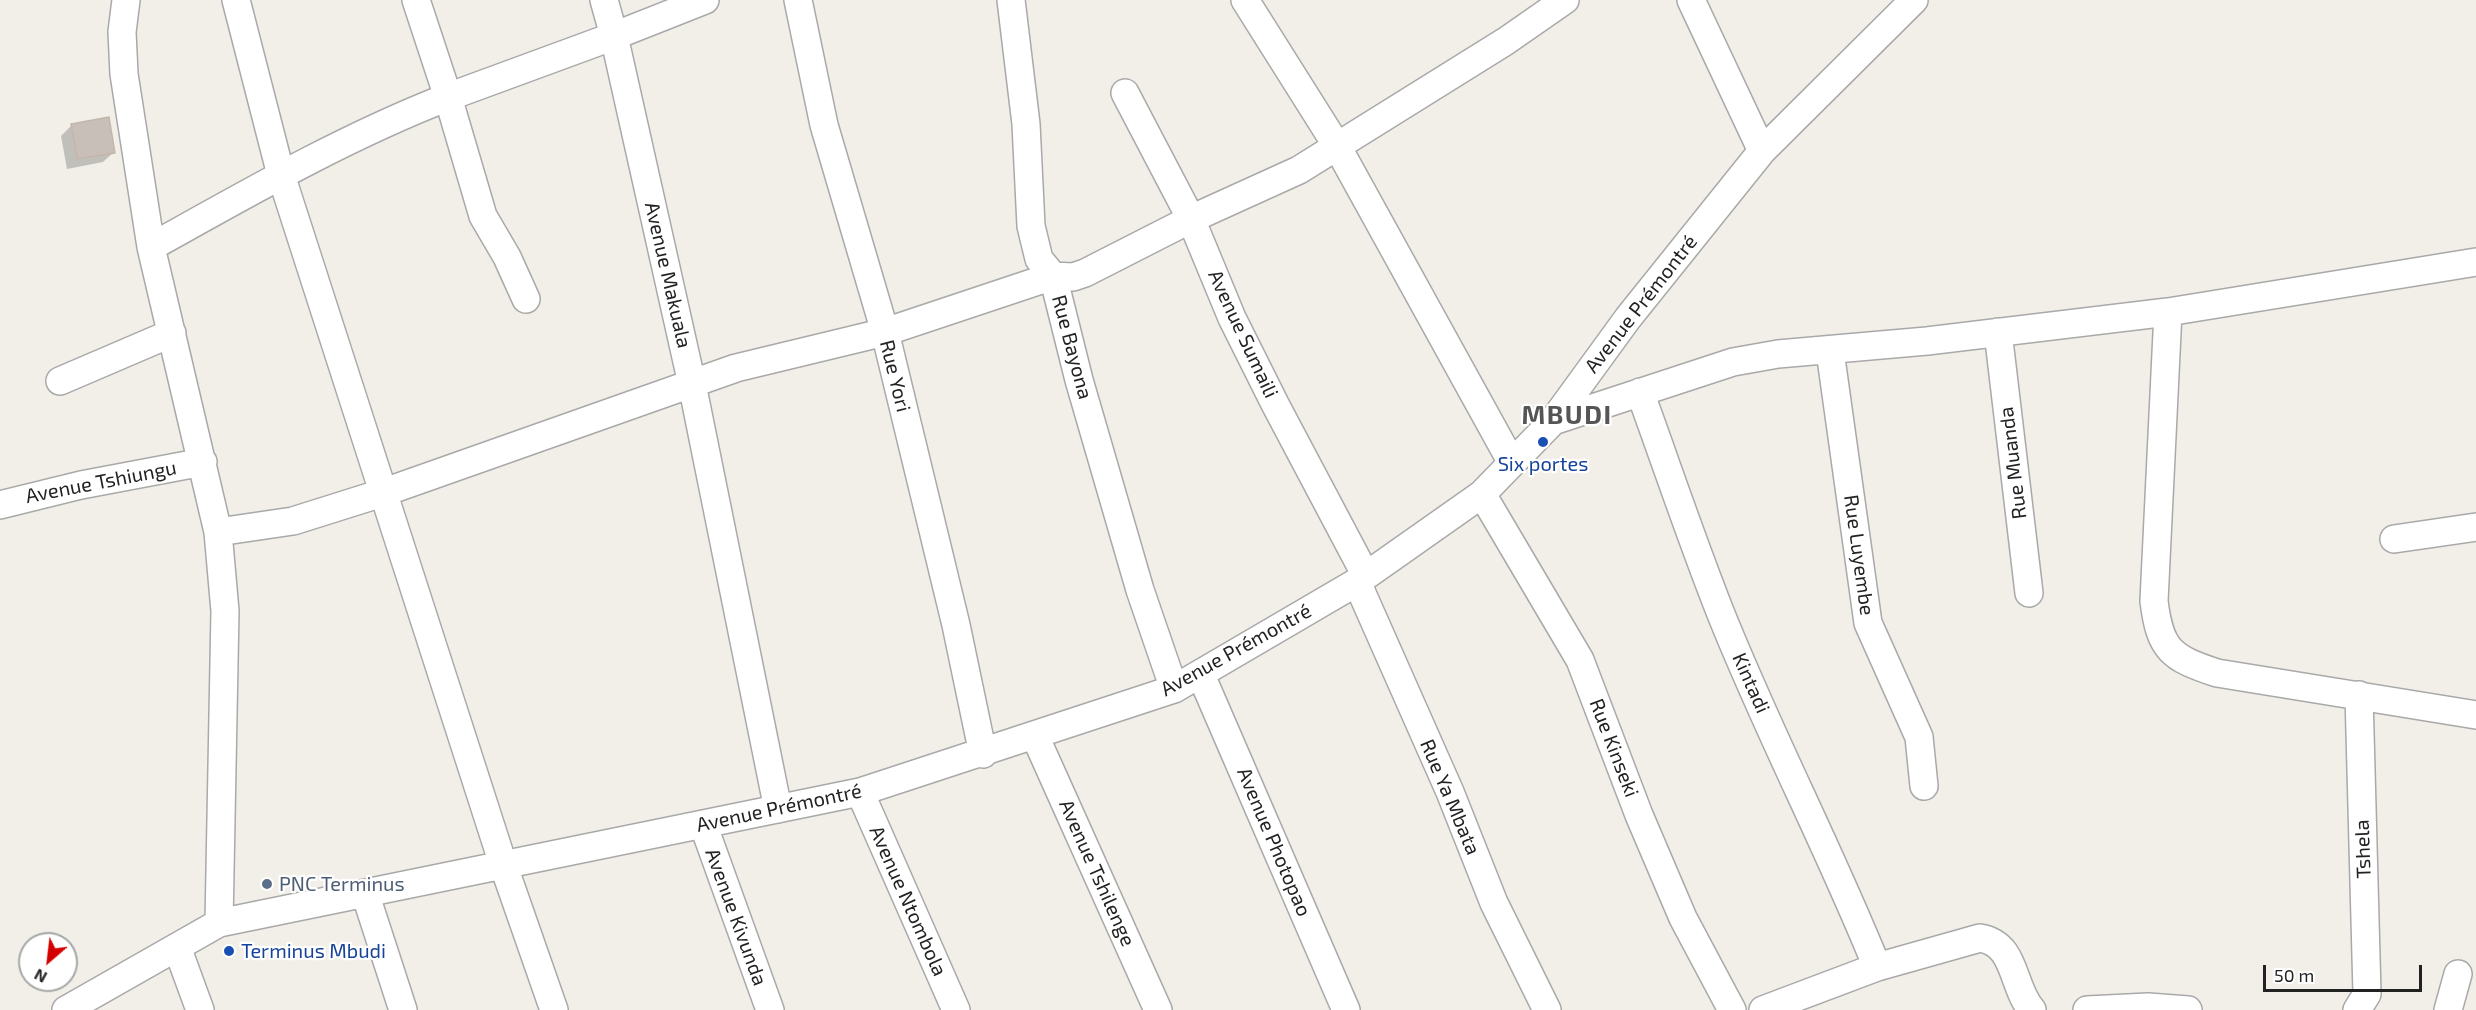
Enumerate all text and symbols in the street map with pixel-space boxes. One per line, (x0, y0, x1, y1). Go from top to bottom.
street label: Avenue Makuala (639, 199, 697, 351)
street label: Avenue Prémontré (1580, 230, 1702, 378)
street label: Avenue Sumaili (1203, 266, 1283, 402)
street label: Rue Bayona (1047, 292, 1097, 402)
street label: Rue Yori (874, 338, 916, 414)
district label: MBUDI (1521, 399, 1613, 431)
street label: Rue Muanda (1994, 405, 2032, 521)
marker: Six portes (1536, 435, 1550, 449)
place label: Six portes (1498, 452, 1588, 476)
street label: Avenue Tshiungu (23, 456, 179, 508)
street label: Rue Luyembe (1839, 493, 1879, 617)
street label: Avenue Prémontré (1157, 599, 1315, 701)
street label: Kintadi (1727, 649, 1775, 717)
street label: Rue Kinseki (1584, 695, 1644, 801)
street label: Rue Ya Mbata (1415, 736, 1485, 858)
street label: Avenue Photopao (1232, 764, 1316, 920)
street label: Avenue Prémontré (694, 779, 864, 837)
street label: Avenue Tshilenge (1054, 796, 1140, 950)
street label: Tshela (2350, 819, 2376, 879)
street label: Avenue Ntombola (864, 822, 952, 980)
street label: Avenue Kivunda (700, 845, 772, 989)
place label: PNC Terminus (279, 872, 405, 896)
marker: PNC Terminus (260, 877, 274, 891)
north arrow (18, 932, 78, 992)
place label: Terminus Mbudi (241, 939, 386, 963)
marker: Terminus Mbudi (222, 944, 236, 958)
scale bar (2266, 953, 2425, 991)
text: 50 m (2274, 964, 2314, 986)
text: N (31, 965, 50, 988)

